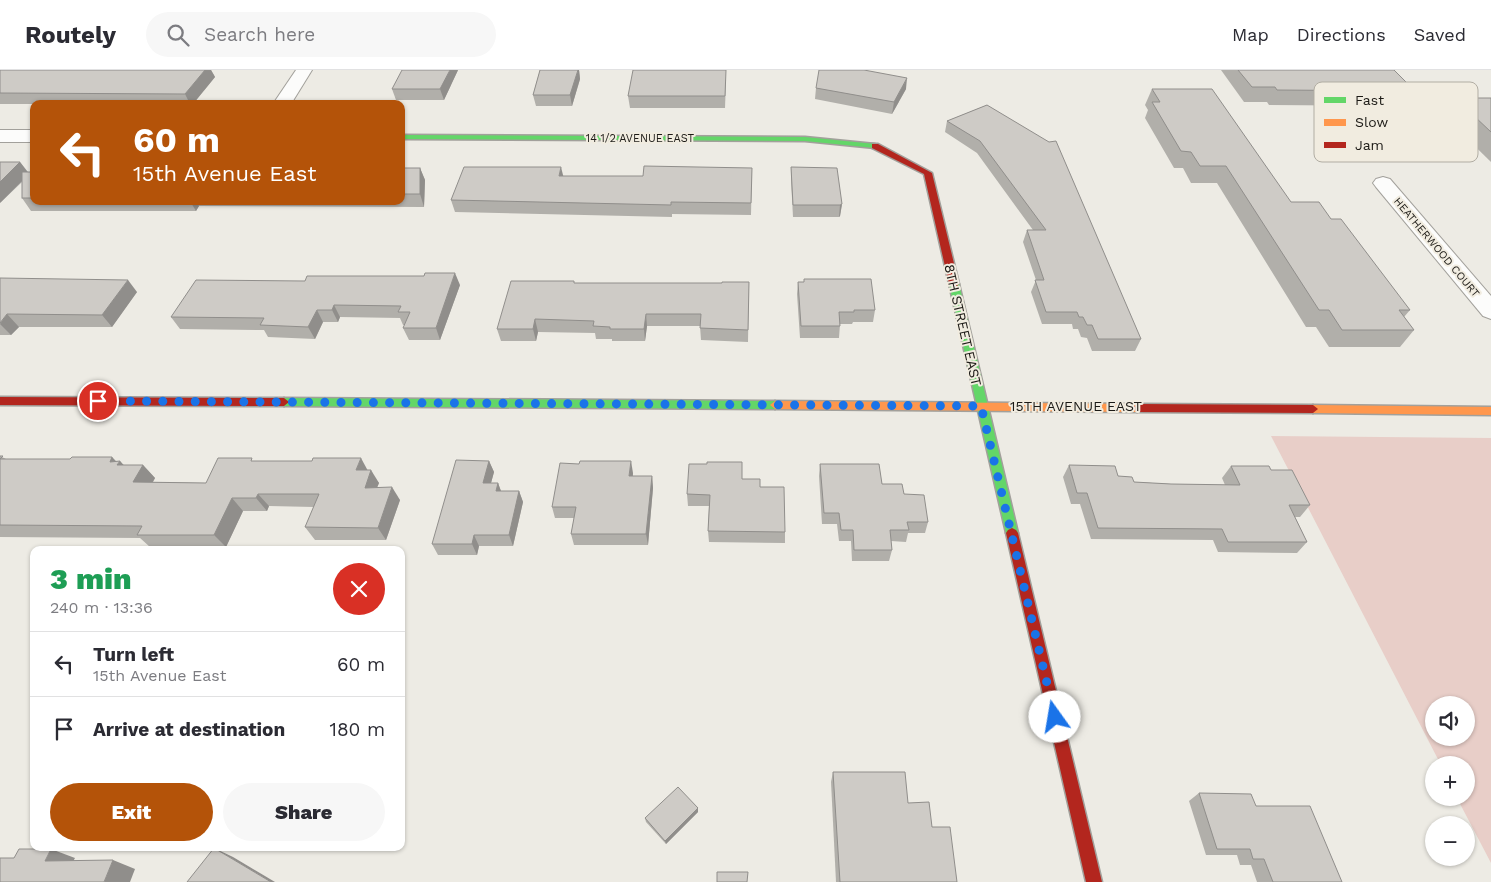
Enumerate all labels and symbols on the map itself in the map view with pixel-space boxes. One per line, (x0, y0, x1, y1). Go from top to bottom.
legend (1314, 82, 1478, 162)
text: Fast (1355, 92, 1384, 108)
text: Slow (1355, 114, 1388, 130)
street label: 14 1/2 AVENUE EAST (586, 132, 695, 145)
text: Jam (1355, 137, 1384, 153)
street label: HEATHERWOOD COURT (1391, 195, 1482, 300)
street label: 8TH STREET EAST (941, 263, 985, 388)
pin (77, 380, 119, 422)
street label: 15TH AVENUE EAST (1010, 398, 1143, 414)
position arrow (1028, 690, 1080, 742)

